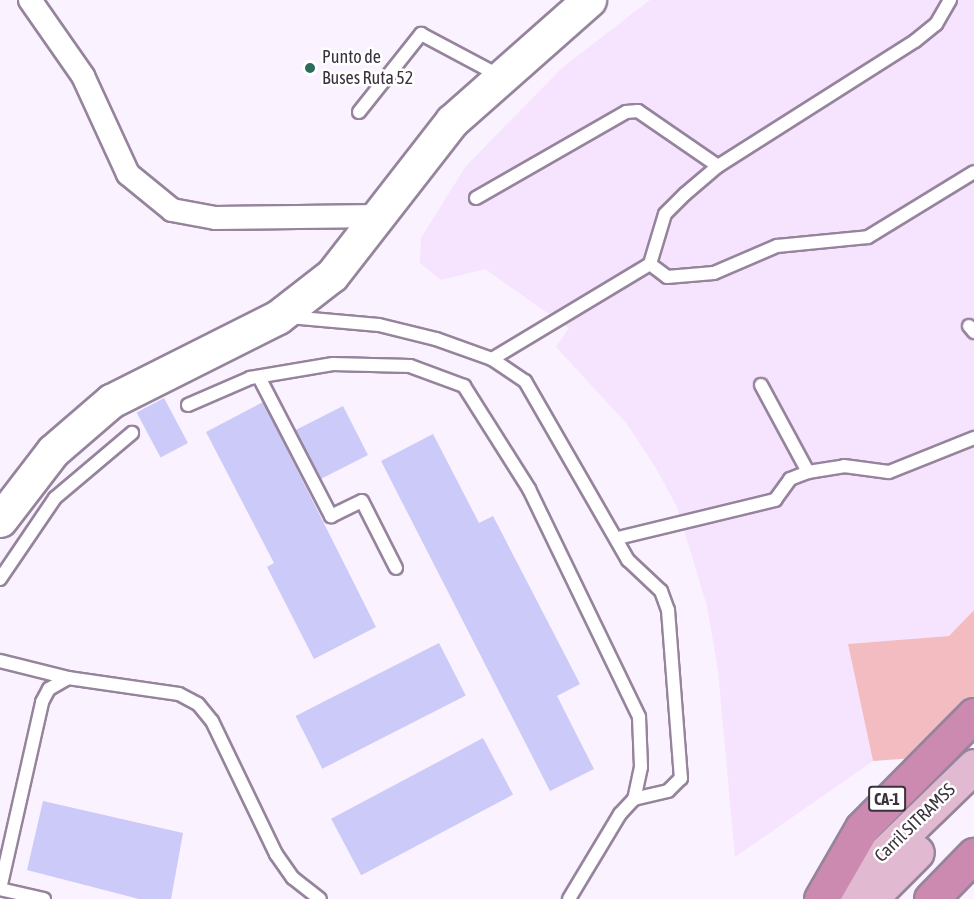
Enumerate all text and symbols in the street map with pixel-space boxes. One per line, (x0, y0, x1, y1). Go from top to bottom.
place label: Punto de Buses Ruta 52 (322, 47, 413, 90)
marker: Punto de Buses Ruta 52 (303, 61, 317, 75)
street label: Carril SITRAMSS (870, 779, 960, 867)
road number: CA-1 (868, 786, 906, 812)

